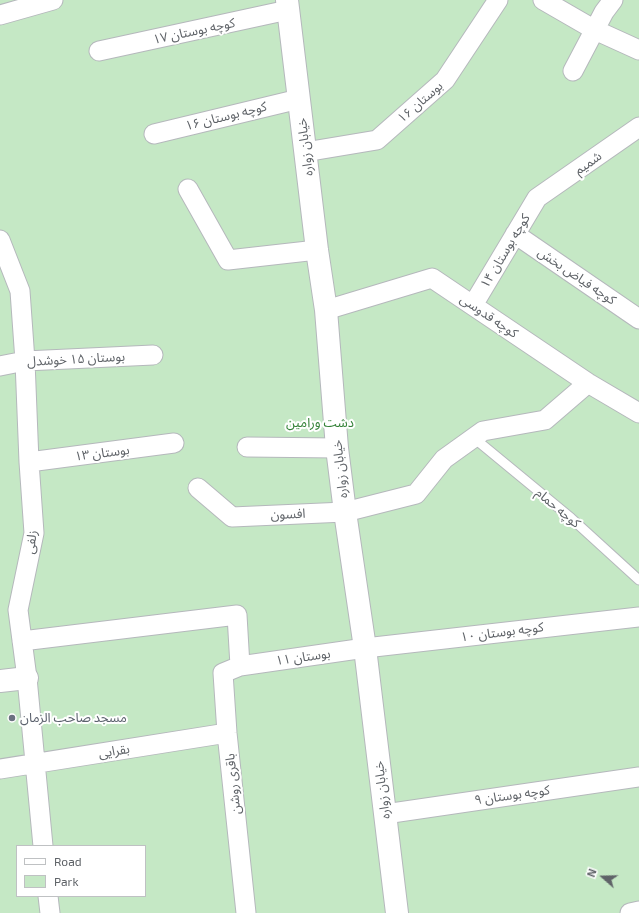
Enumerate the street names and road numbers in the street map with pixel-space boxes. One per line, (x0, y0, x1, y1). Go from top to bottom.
street label: کوچه بوستان ۱۷ (152, 15, 236, 47)
street label: بوستان ۱۶ (394, 78, 446, 126)
street label: کوچه بوستان ۱۶ (184, 98, 268, 134)
street label: خیابان زواره (294, 117, 316, 177)
street label: شمیم (571, 148, 605, 178)
street label: کوچه بوستان ۱۴ (477, 211, 533, 291)
street label: کوچه فیاض بخش (535, 244, 619, 308)
street label: کوچه قدوسی (457, 291, 521, 341)
street label: بوستان ۱۵ خوشدل (27, 349, 125, 369)
street label: خیابان زواره (329, 439, 351, 499)
street label: بوستان ۱۳ (74, 442, 130, 464)
street label: کوچه حمام (532, 485, 584, 531)
street label: افسون (270, 506, 306, 522)
street label: زلفی (22, 529, 40, 555)
street label: کوچه بوستان ۱۰ (460, 619, 544, 645)
street label: بوستان ۱۱ (275, 645, 331, 669)
street label: بقرایی (97, 741, 131, 761)
street label: باقری روشن (222, 753, 244, 815)
street label: خیابان زواره (371, 760, 393, 820)
street label: کوچه بوستان ۹ (473, 782, 551, 808)

